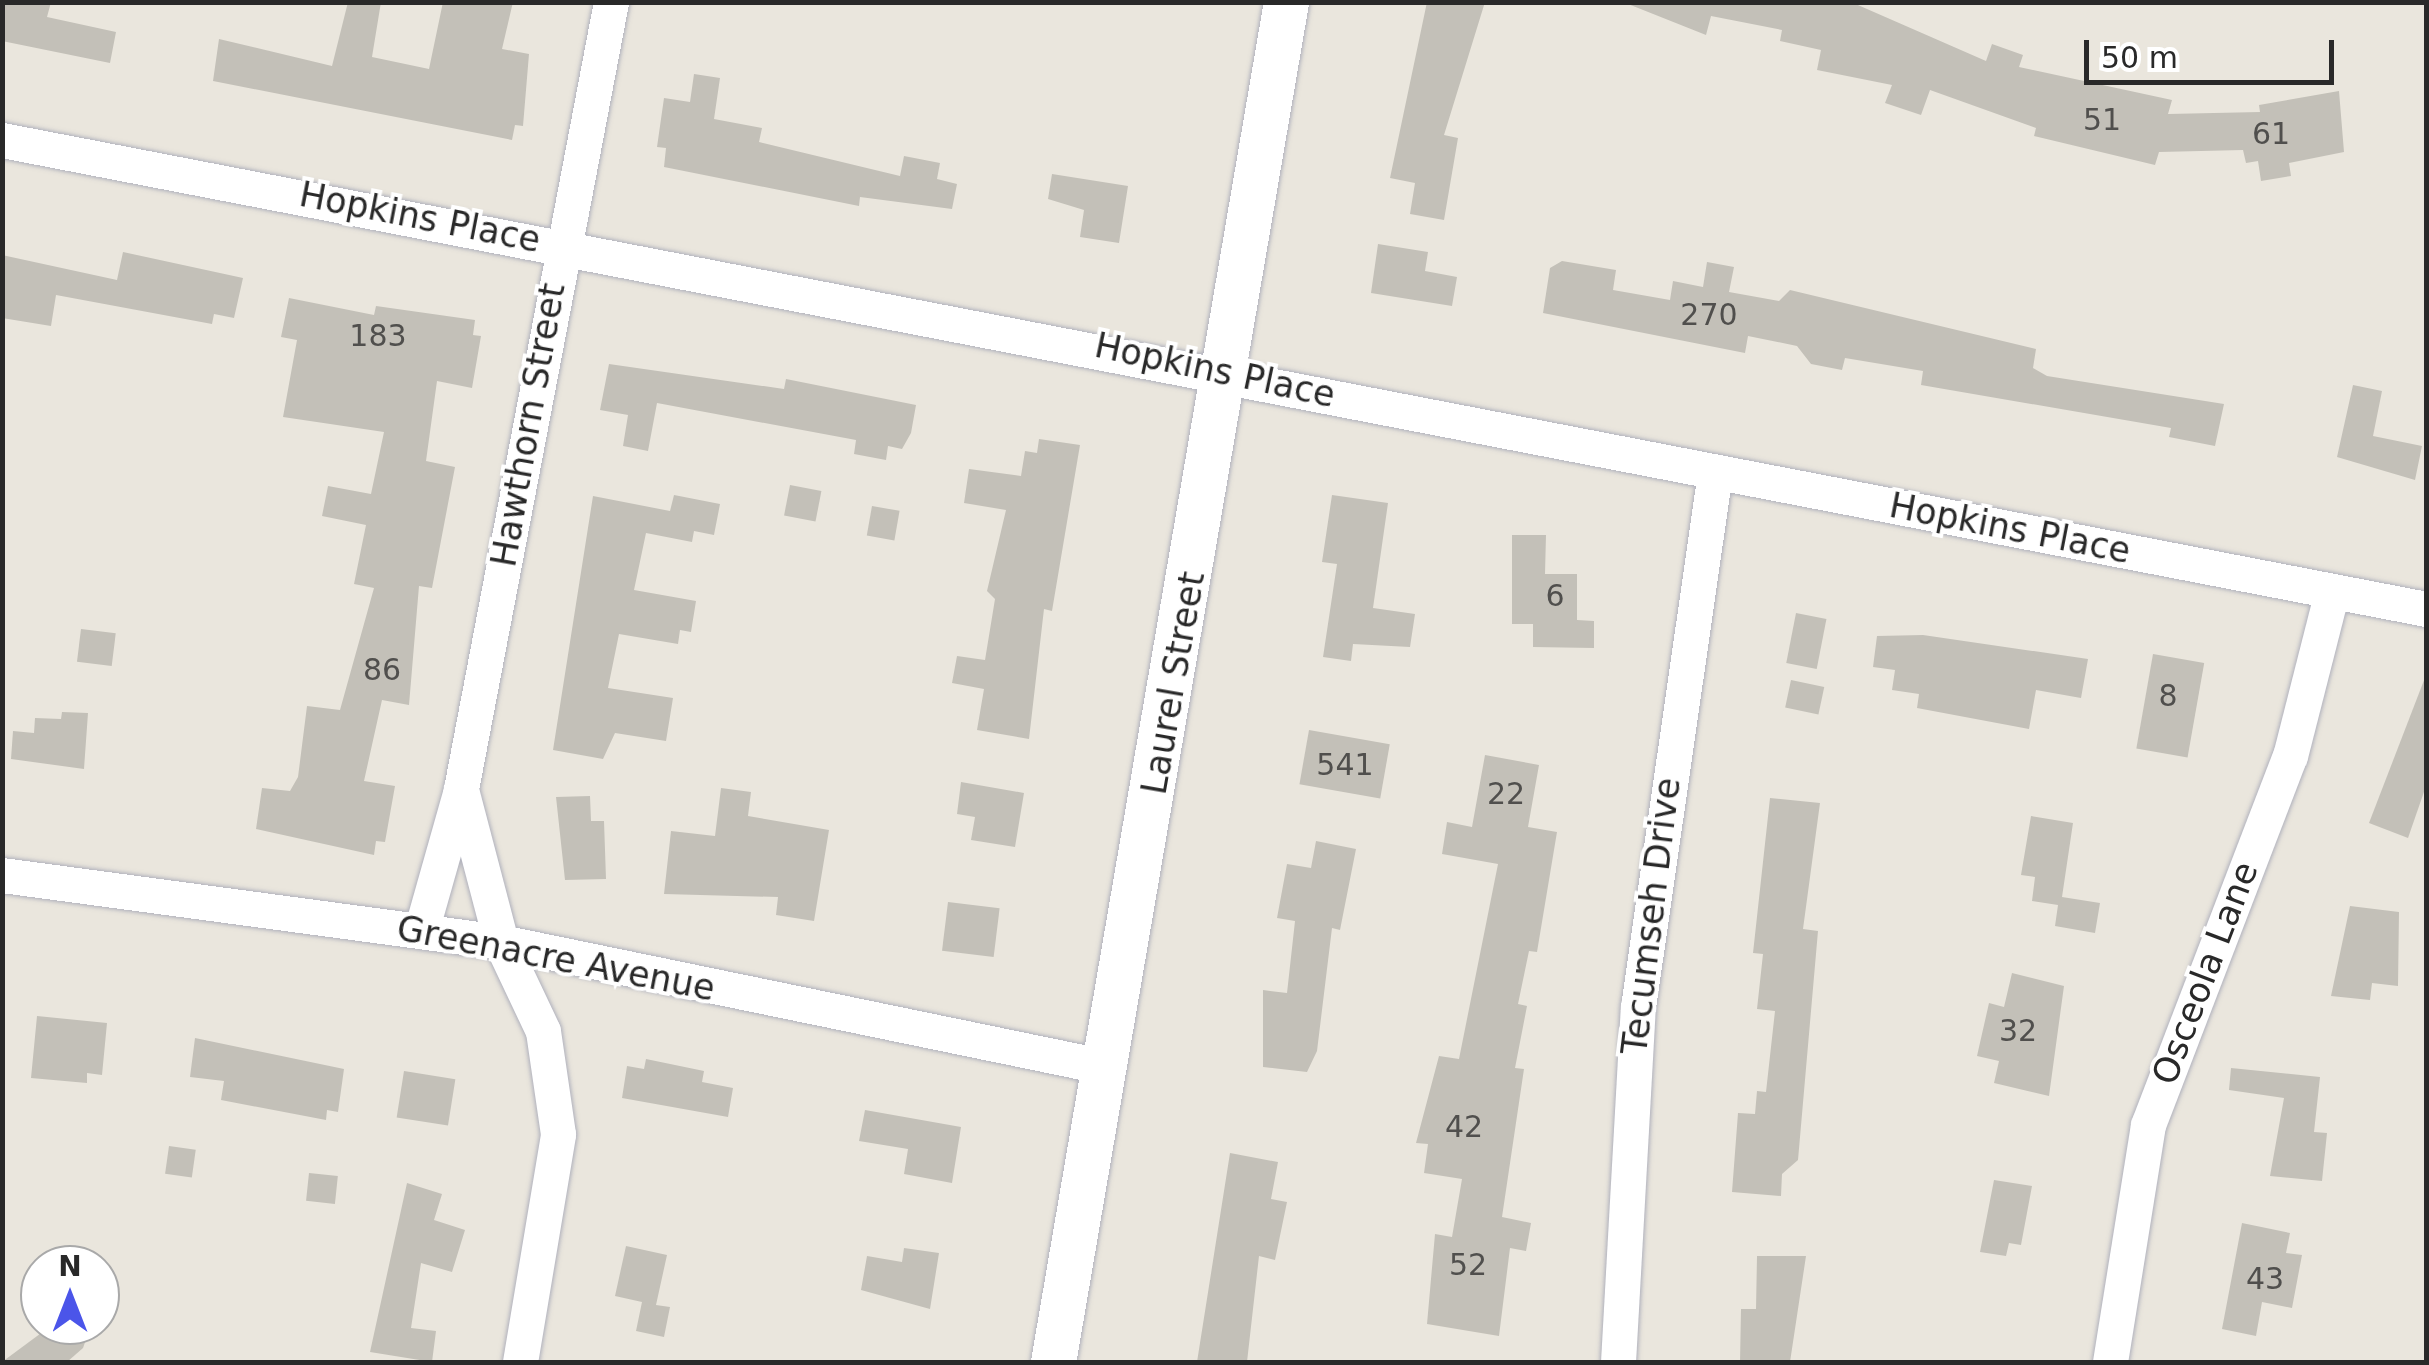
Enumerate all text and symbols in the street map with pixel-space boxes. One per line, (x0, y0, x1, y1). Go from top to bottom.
scale bar (2089, 20, 2339, 82)
text: 50 m (2101, 40, 2178, 75)
house number: 51 (2083, 102, 2121, 138)
house number: 61 (2252, 116, 2290, 152)
street label: Hopkins Place (296, 173, 544, 261)
street label: Hawthorn Street (482, 280, 574, 570)
house number: 270 (1680, 297, 1738, 333)
house number: 183 (349, 318, 407, 354)
street label: Hopkins Place (1091, 324, 1339, 416)
street label: Hopkins Place (1886, 484, 2134, 572)
street label: Laurel Street (1133, 568, 1213, 798)
house number: 6 (1545, 578, 1565, 614)
house number: 86 (363, 652, 401, 688)
house number: 8 (2158, 678, 2178, 714)
house number: 541 (1316, 747, 1374, 783)
street label: Tecumseh Drive (1613, 775, 1689, 1057)
house number: 22 (1487, 776, 1525, 812)
street label: Osceola Lane (2143, 856, 2267, 1090)
street label: Greenacre Avenue (393, 907, 719, 1009)
house number: 32 (1999, 1013, 2037, 1049)
house number: 42 (1445, 1109, 1483, 1145)
north arrow (20, 1245, 120, 1345)
house number: 52 (1449, 1247, 1487, 1283)
text: N (58, 1250, 82, 1283)
house number: 43 (2246, 1261, 2284, 1297)

